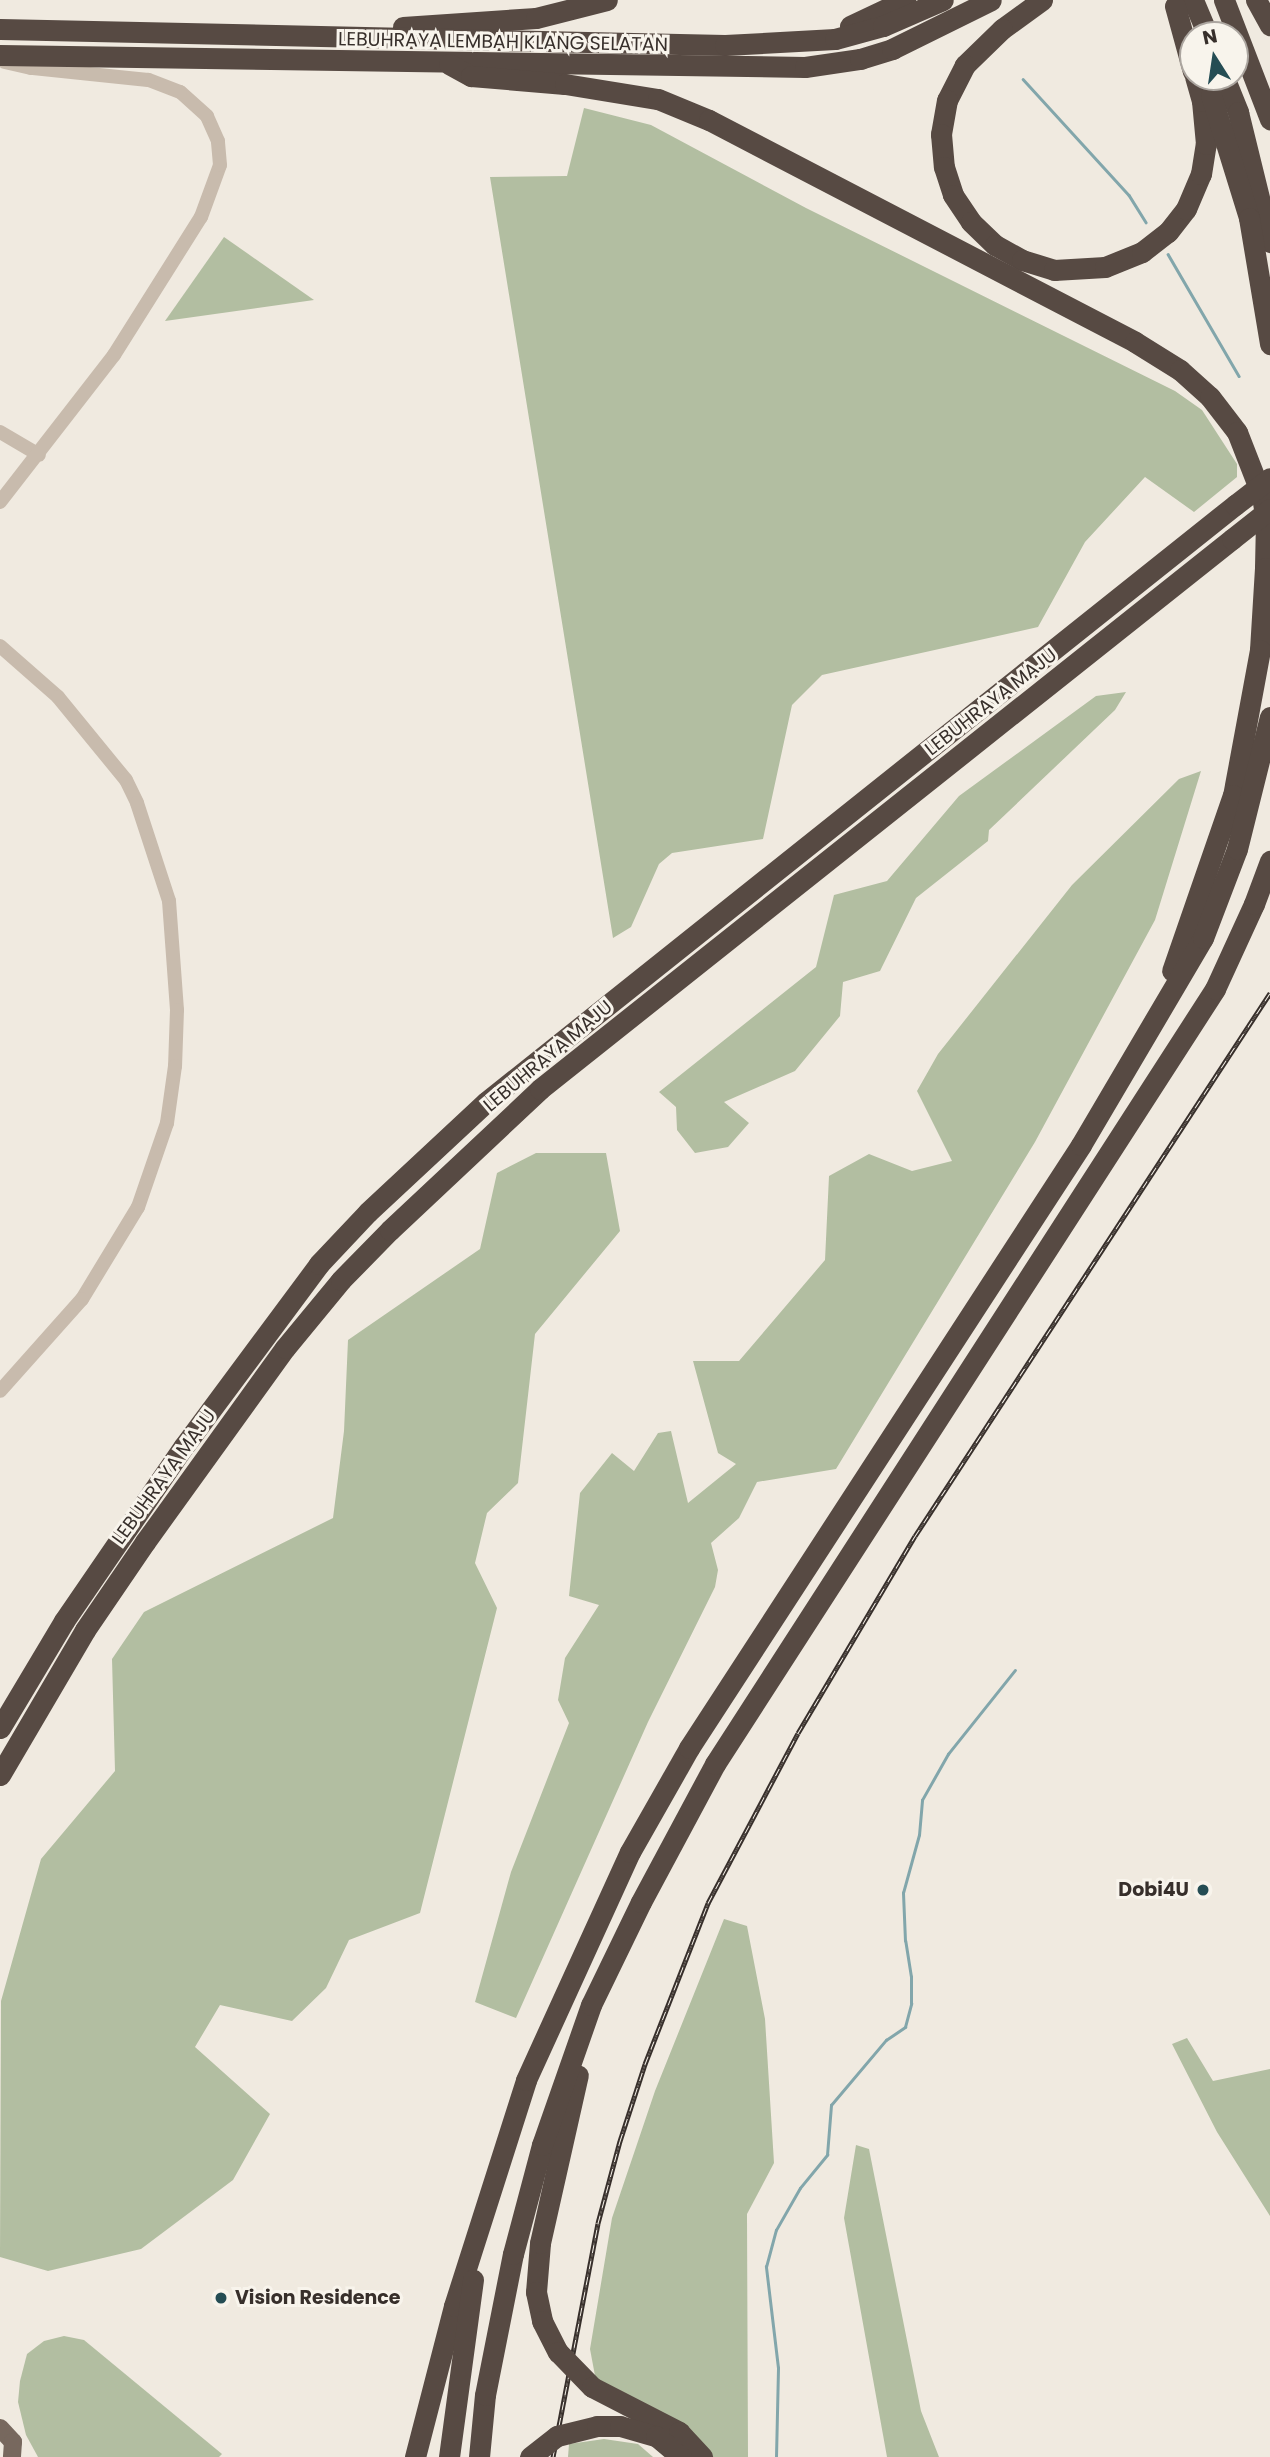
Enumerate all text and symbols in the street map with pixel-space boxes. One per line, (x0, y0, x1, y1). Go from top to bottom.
north arrow (1179, 21, 1249, 91)
text: N (1200, 22, 1220, 52)
street label: LEBUHRAYA LEMBAH KLANG SELATAN (338, 28, 668, 56)
street label: LEBUHRAYA MAJU (921, 643, 1061, 761)
street label: LEBUHRAYA MAJU (479, 996, 617, 1116)
street label: LEBUHRAYA MAJU (107, 1405, 221, 1549)
place label: Dobi4U (1118, 1879, 1189, 1901)
marker: Dobi4U (1195, 1882, 1211, 1898)
place label: Vision Residence (235, 2287, 401, 2309)
marker: Vision Residence (213, 2290, 229, 2306)

